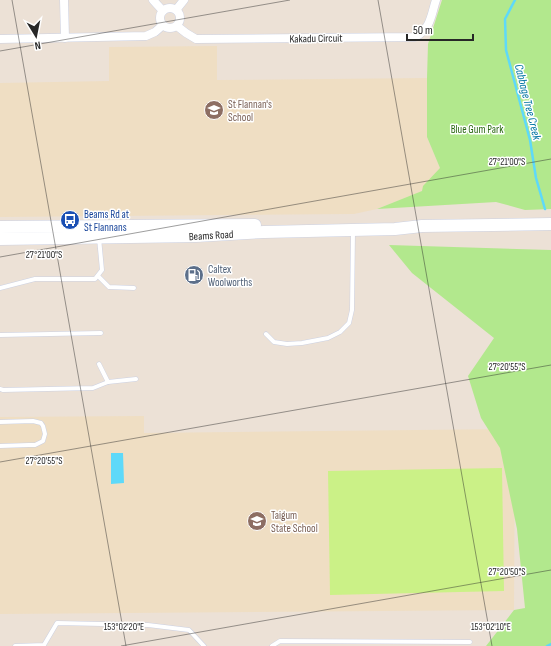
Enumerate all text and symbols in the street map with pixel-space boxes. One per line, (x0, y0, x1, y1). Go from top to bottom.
north arrow (16, 16, 56, 56)
scale bar (407, 16, 473, 42)
text: 50 m (413, 23, 433, 38)
street label: Kakadu Circuit (289, 32, 343, 45)
text: N (34, 38, 42, 52)
water label: Cabbage Tree Creek (511, 63, 544, 142)
place label: St Flannan's School (228, 98, 272, 124)
school or university icon: St Flannan's School (203, 99, 225, 121)
park label: Blue Gum Park (451, 123, 504, 136)
text: 27°21'00"S (489, 156, 525, 168)
place label: Beams Rd at St Flannans (84, 208, 130, 234)
bus stop icon: Beams Rd at St Flannans (59, 209, 81, 231)
street label: Beams Road (188, 228, 234, 243)
text: 27°21'00"S (26, 249, 62, 261)
place label: Caltex Woolworths (208, 263, 252, 289)
fuel station icon: Caltex Woolworths (183, 264, 205, 286)
text: 27°20'55"S (489, 361, 525, 373)
text: 27°20'55"S (26, 455, 62, 467)
place label: Taigum State School (271, 509, 318, 535)
school or university icon: Taigum State School (246, 510, 268, 532)
text: 27°20'50"S (488, 566, 526, 578)
text: 153°02'20"E (104, 621, 144, 633)
text: 153°02'10"E (471, 621, 511, 633)

